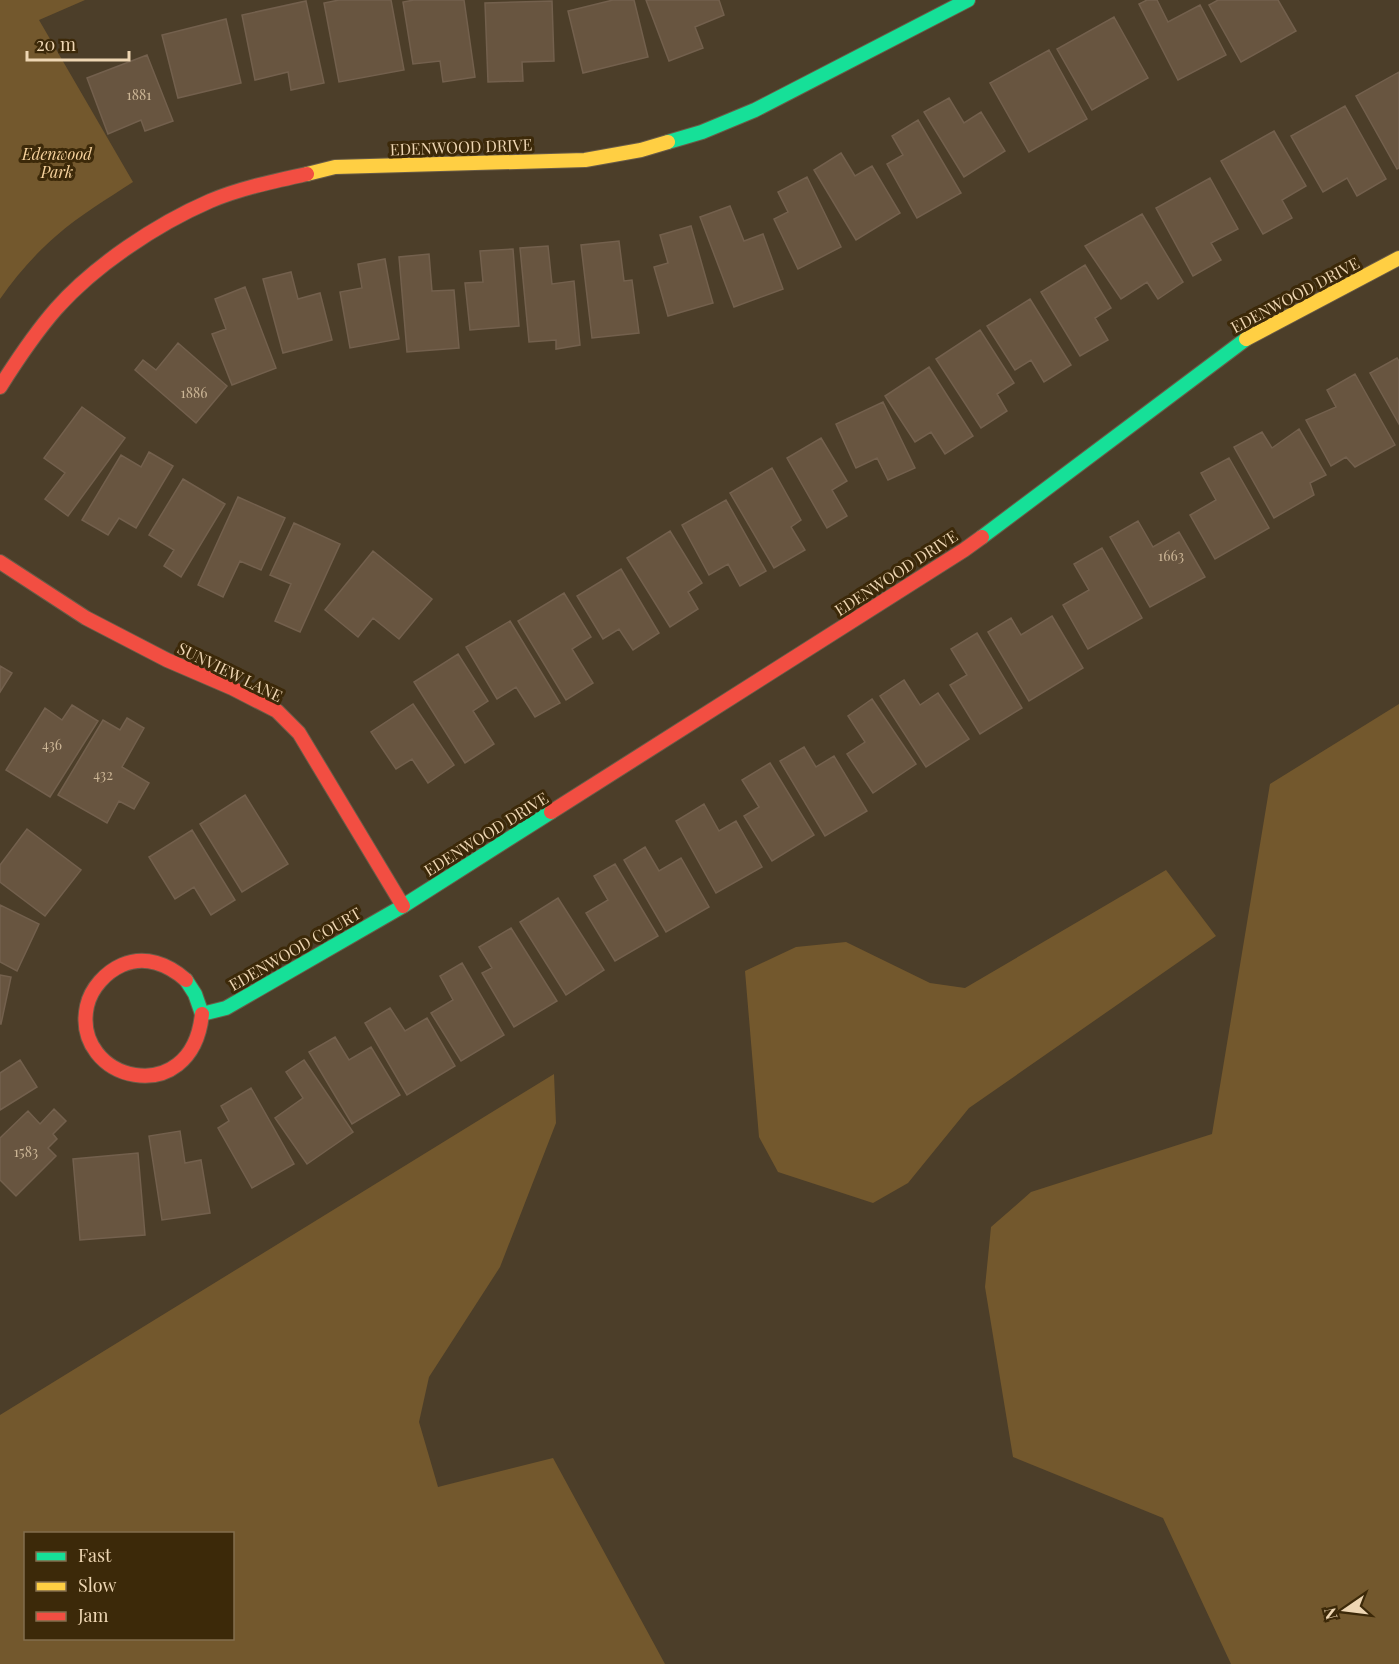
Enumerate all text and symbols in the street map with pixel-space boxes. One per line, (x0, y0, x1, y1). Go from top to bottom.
scale bar (27, 24, 129, 62)
text: 20 m (36, 32, 76, 56)
house number: 1881 (127, 85, 151, 104)
street label: EDENWOOD DRIVE (389, 134, 533, 159)
park label: Edenwood Park (21, 143, 93, 182)
street label: EDENWOOD DRIVE (1227, 252, 1363, 337)
house number: 1886 (181, 383, 207, 402)
street label: EDENWOOD DRIVE (830, 525, 961, 620)
house number: 1663 (1158, 546, 1184, 565)
street label: SUNVIEW LANE (174, 637, 286, 706)
house number: 436 (42, 735, 62, 754)
house number: 432 (93, 765, 113, 784)
street label: EDENWOOD DRIVE (420, 787, 552, 880)
street label: EDENWOOD COURT (225, 902, 365, 995)
house number: 1583 (14, 1142, 38, 1161)
legend (24, 1532, 234, 1640)
text: Fast (78, 1543, 112, 1567)
text: Slow (78, 1573, 116, 1597)
north arrow (1315, 1580, 1375, 1640)
text: Jam (77, 1603, 108, 1627)
text: N (1318, 1605, 1342, 1622)

